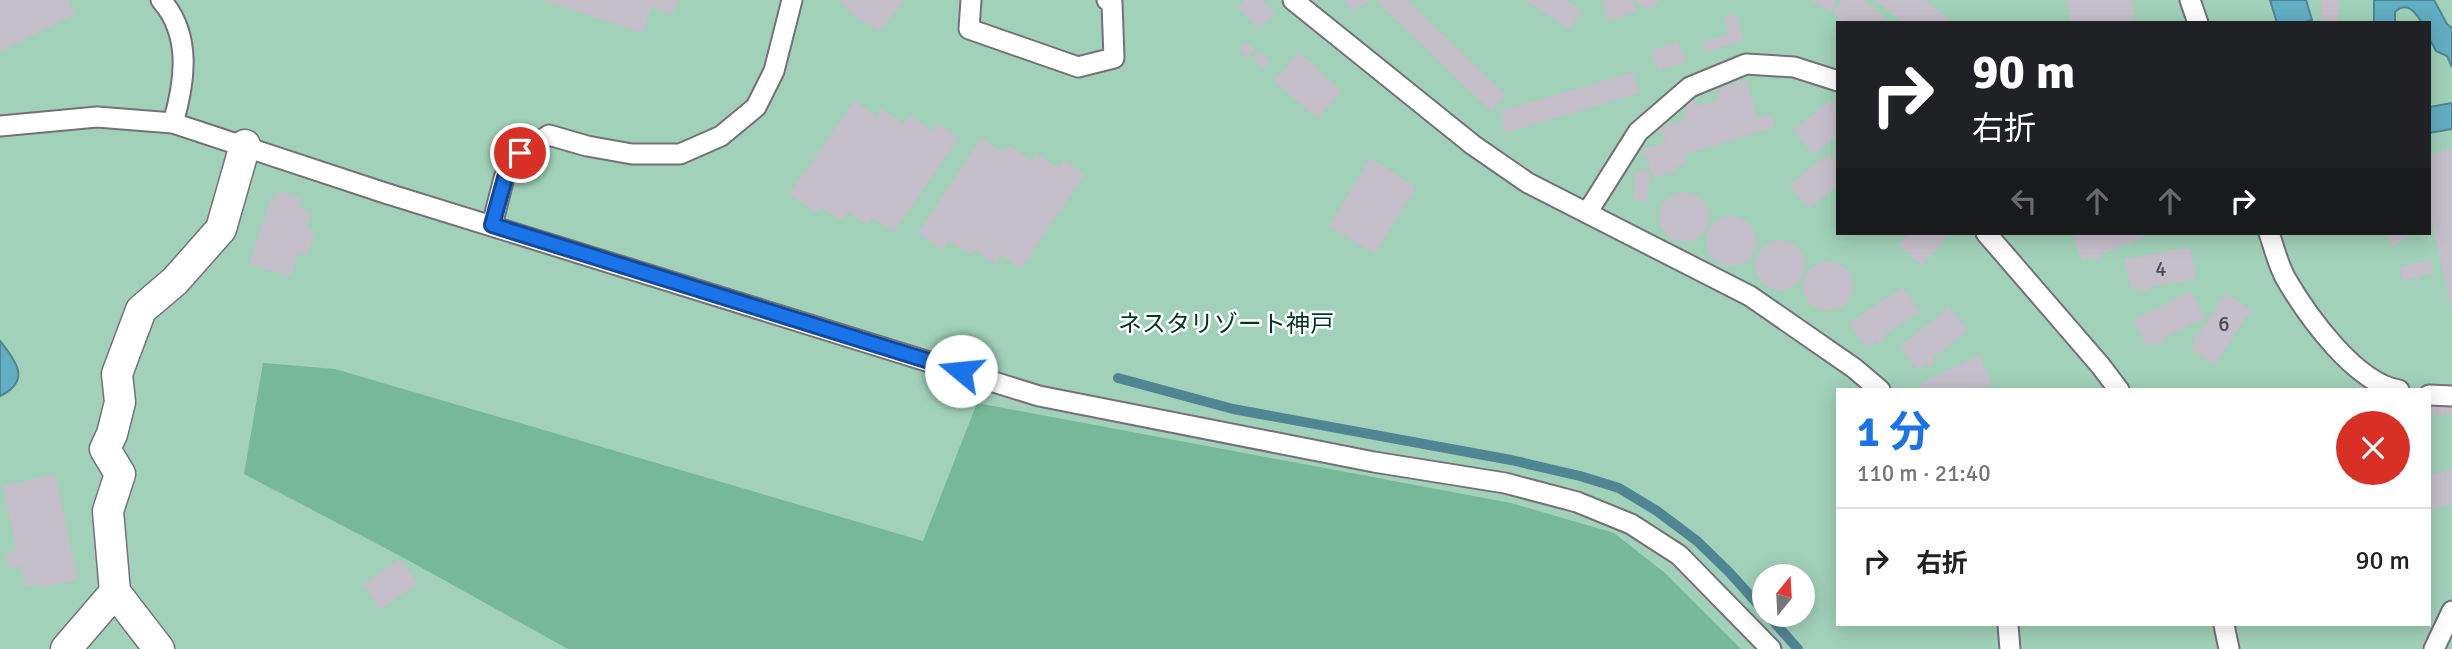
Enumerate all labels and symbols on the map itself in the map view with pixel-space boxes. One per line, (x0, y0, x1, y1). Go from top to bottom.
pin (490, 123, 550, 183)
house number: 4 (2155, 256, 2167, 282)
park label: ネスタリゾート神戸 (1118, 309, 1334, 339)
house number: 6 (2218, 311, 2230, 337)
position arrow (924, 334, 998, 408)
north arrow (1752, 564, 1815, 626)

